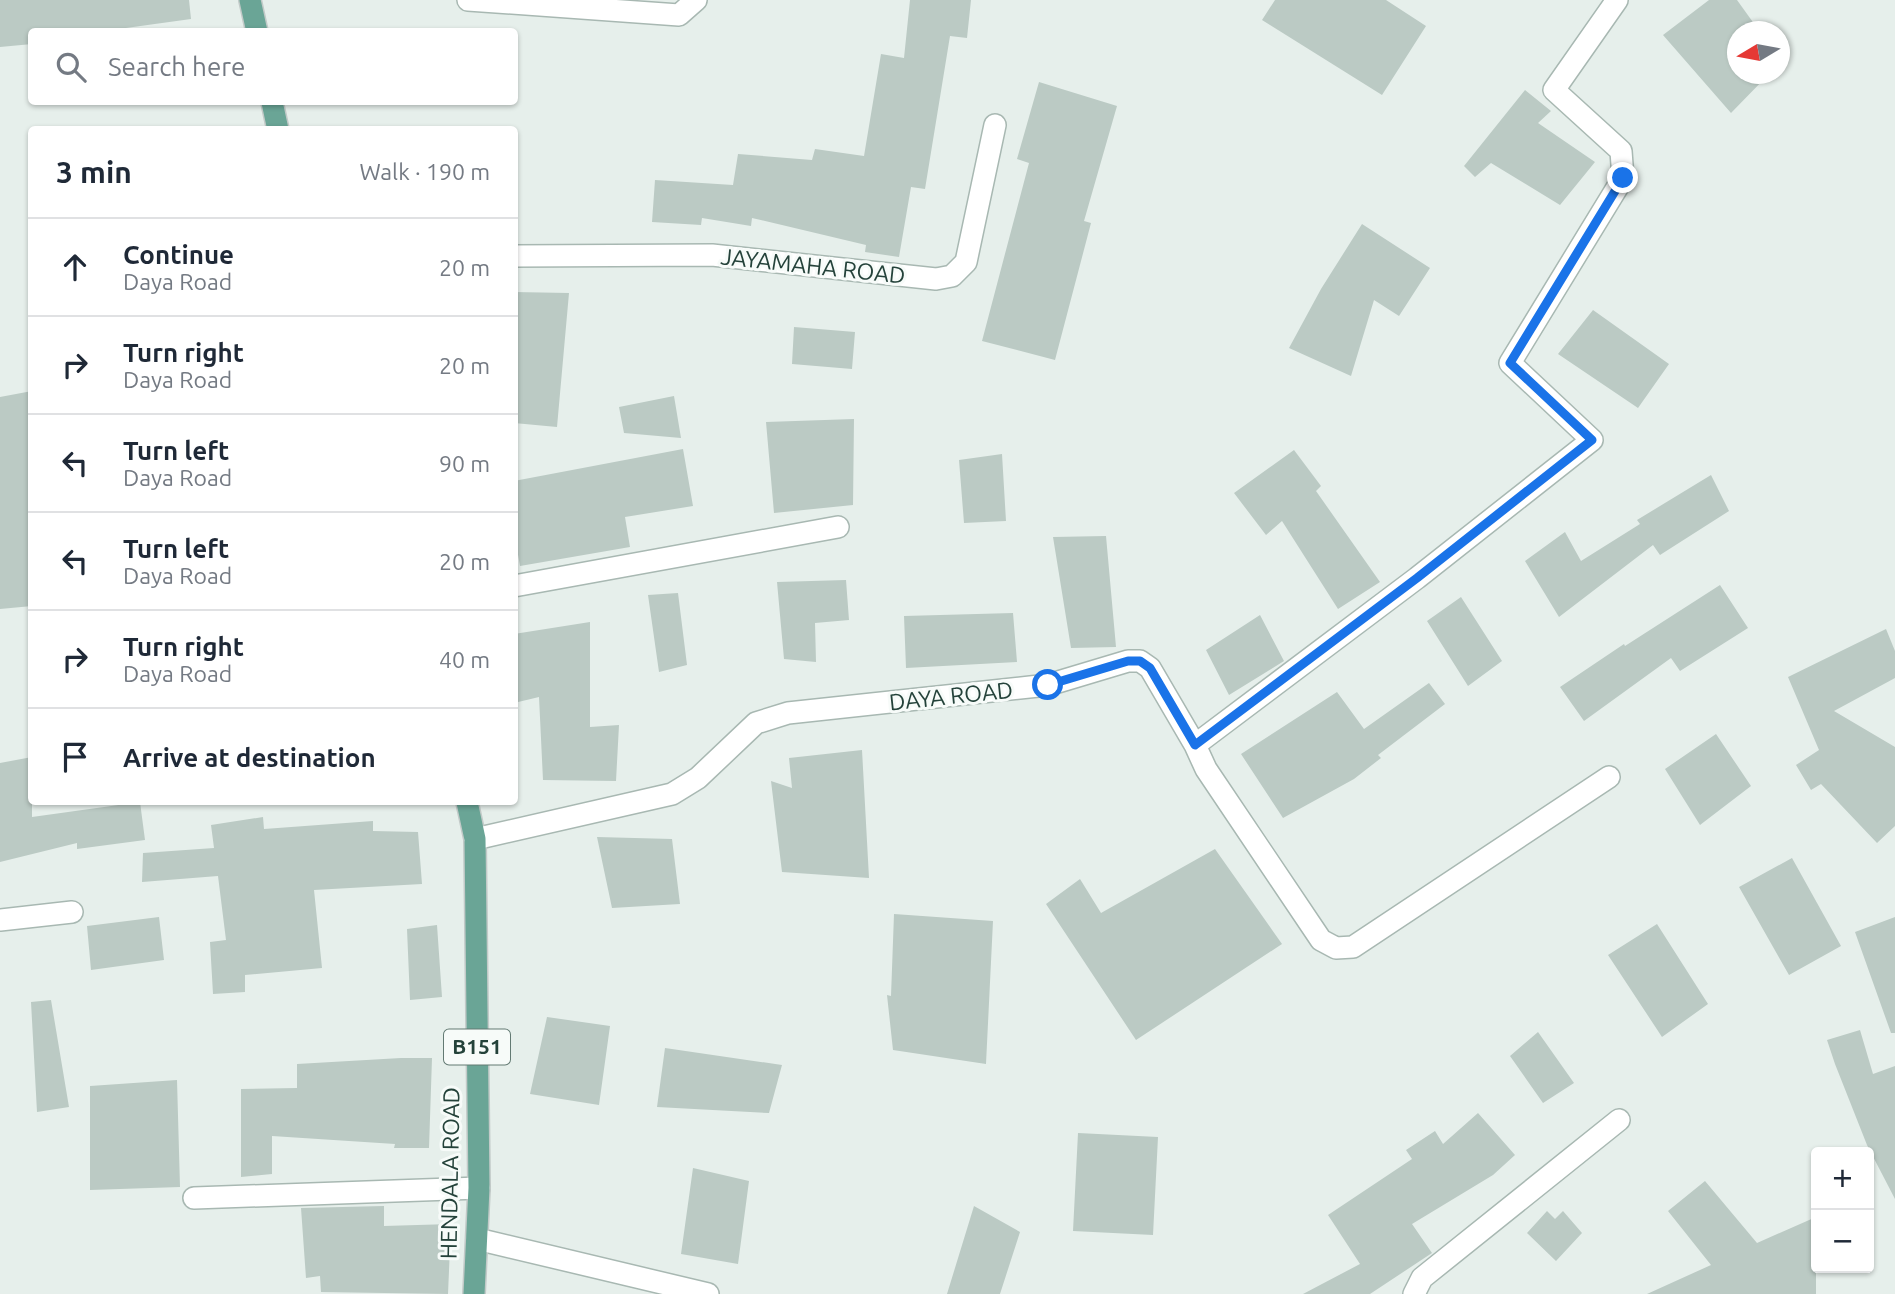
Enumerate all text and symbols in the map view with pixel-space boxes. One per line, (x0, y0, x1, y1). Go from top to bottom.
north arrow (1727, 21, 1790, 84)
search box (28, 28, 518, 105)
icon: search (52, 48, 90, 86)
text: Search here (108, 52, 245, 81)
text: 3 min (56, 155, 132, 189)
text: Walk · 190 m (359, 159, 490, 184)
route end (1607, 162, 1638, 193)
text: Continue (123, 240, 234, 269)
street label: JAYAMAHA ROAD (719, 243, 907, 288)
icon: ahead (56, 248, 94, 286)
text: 20 m (439, 255, 490, 280)
text: Daya Road (123, 269, 232, 294)
text: Turn right (123, 338, 244, 367)
icon: right (56, 346, 94, 384)
text: 20 m (439, 353, 490, 378)
text: Daya Road (123, 367, 232, 392)
text: Turn left (123, 436, 229, 465)
icon: left (56, 444, 94, 482)
text: 90 m (439, 451, 490, 476)
text: Daya Road (123, 465, 232, 490)
text: Turn left (123, 534, 229, 563)
icon: left (56, 542, 94, 580)
text: 20 m (439, 549, 490, 574)
text: Daya Road (123, 563, 232, 588)
text: Turn right (123, 632, 244, 661)
icon: right (56, 640, 94, 678)
text: 40 m (439, 647, 490, 672)
text: Daya Road (123, 661, 232, 686)
route start (1032, 669, 1063, 700)
street label: DAYA ROAD (888, 677, 1014, 714)
icon: arrive (56, 738, 94, 776)
text: Arrive at destination (123, 743, 376, 772)
road number: B151 (444, 1030, 510, 1064)
street label: HENDALA ROAD (436, 1087, 463, 1259)
map controls (1811, 1147, 1874, 1273)
button: + (1811, 1147, 1874, 1210)
button: − (1811, 1210, 1874, 1273)

